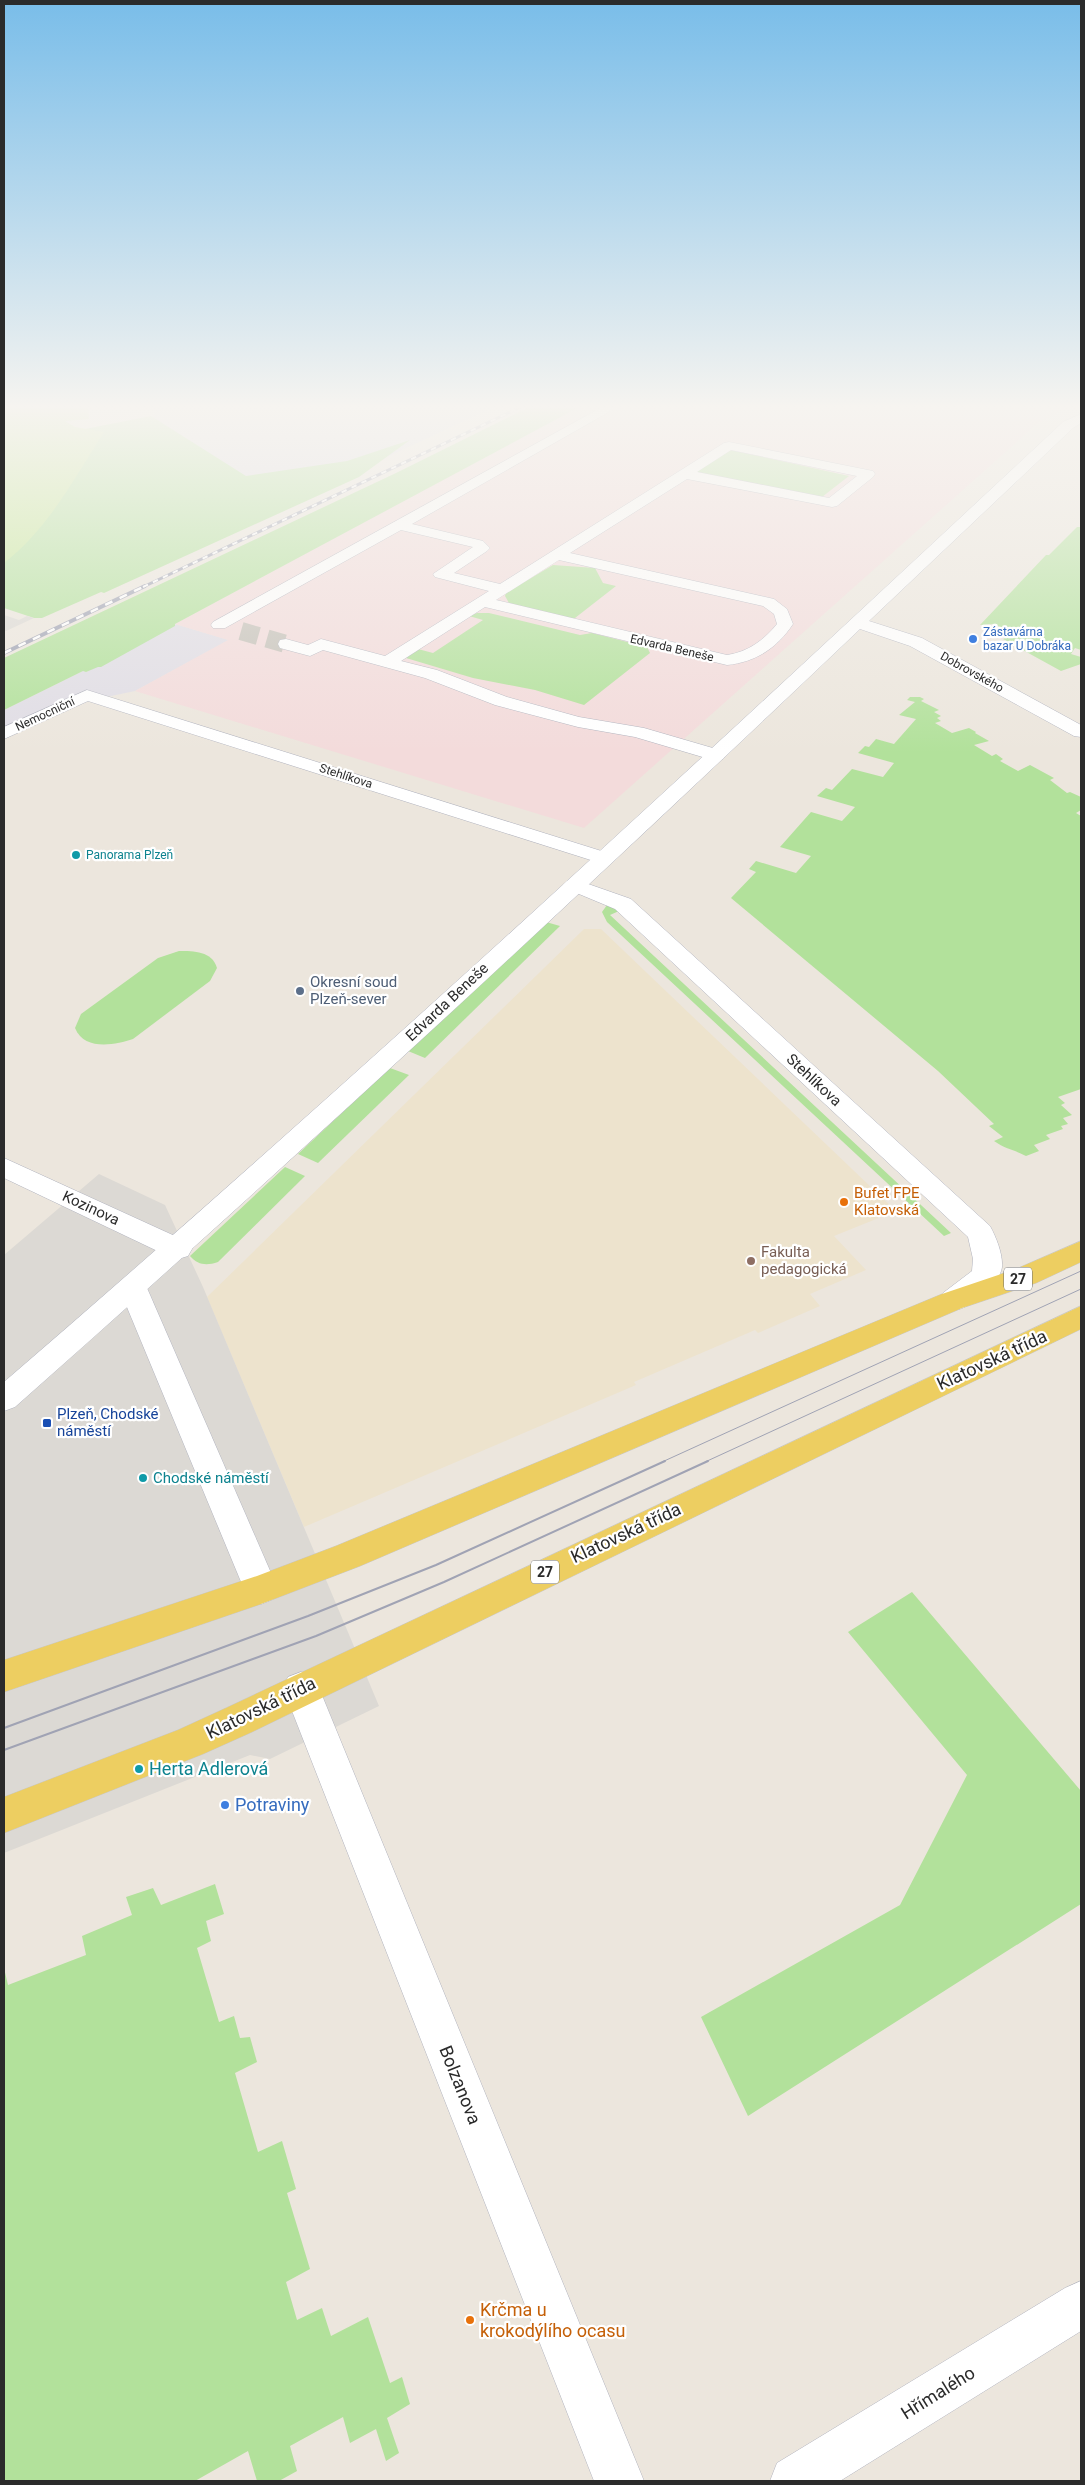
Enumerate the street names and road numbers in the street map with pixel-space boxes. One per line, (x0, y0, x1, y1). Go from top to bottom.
street label: Edvarda Beneše (629, 632, 715, 664)
street label: Dobrovského (938, 649, 1006, 695)
street label: Nemocniční (13, 694, 78, 734)
street label: Stehlíkova (318, 761, 374, 791)
street label: Edvarda Beneše (402, 959, 492, 1045)
street label: Stehlíkova (783, 1050, 845, 1110)
street label: Kozinova (60, 1187, 122, 1229)
road number: 27 (1004, 1268, 1032, 1290)
street label: Klatovská třída (933, 1325, 1050, 1394)
street label: Klatovská třída (567, 1498, 684, 1567)
road number: 27 (531, 1560, 559, 1584)
street label: Klatovská třída (203, 1672, 319, 1743)
street label: Bolzanova (435, 2042, 486, 2127)
street label: Hřímalého (897, 2362, 979, 2423)

